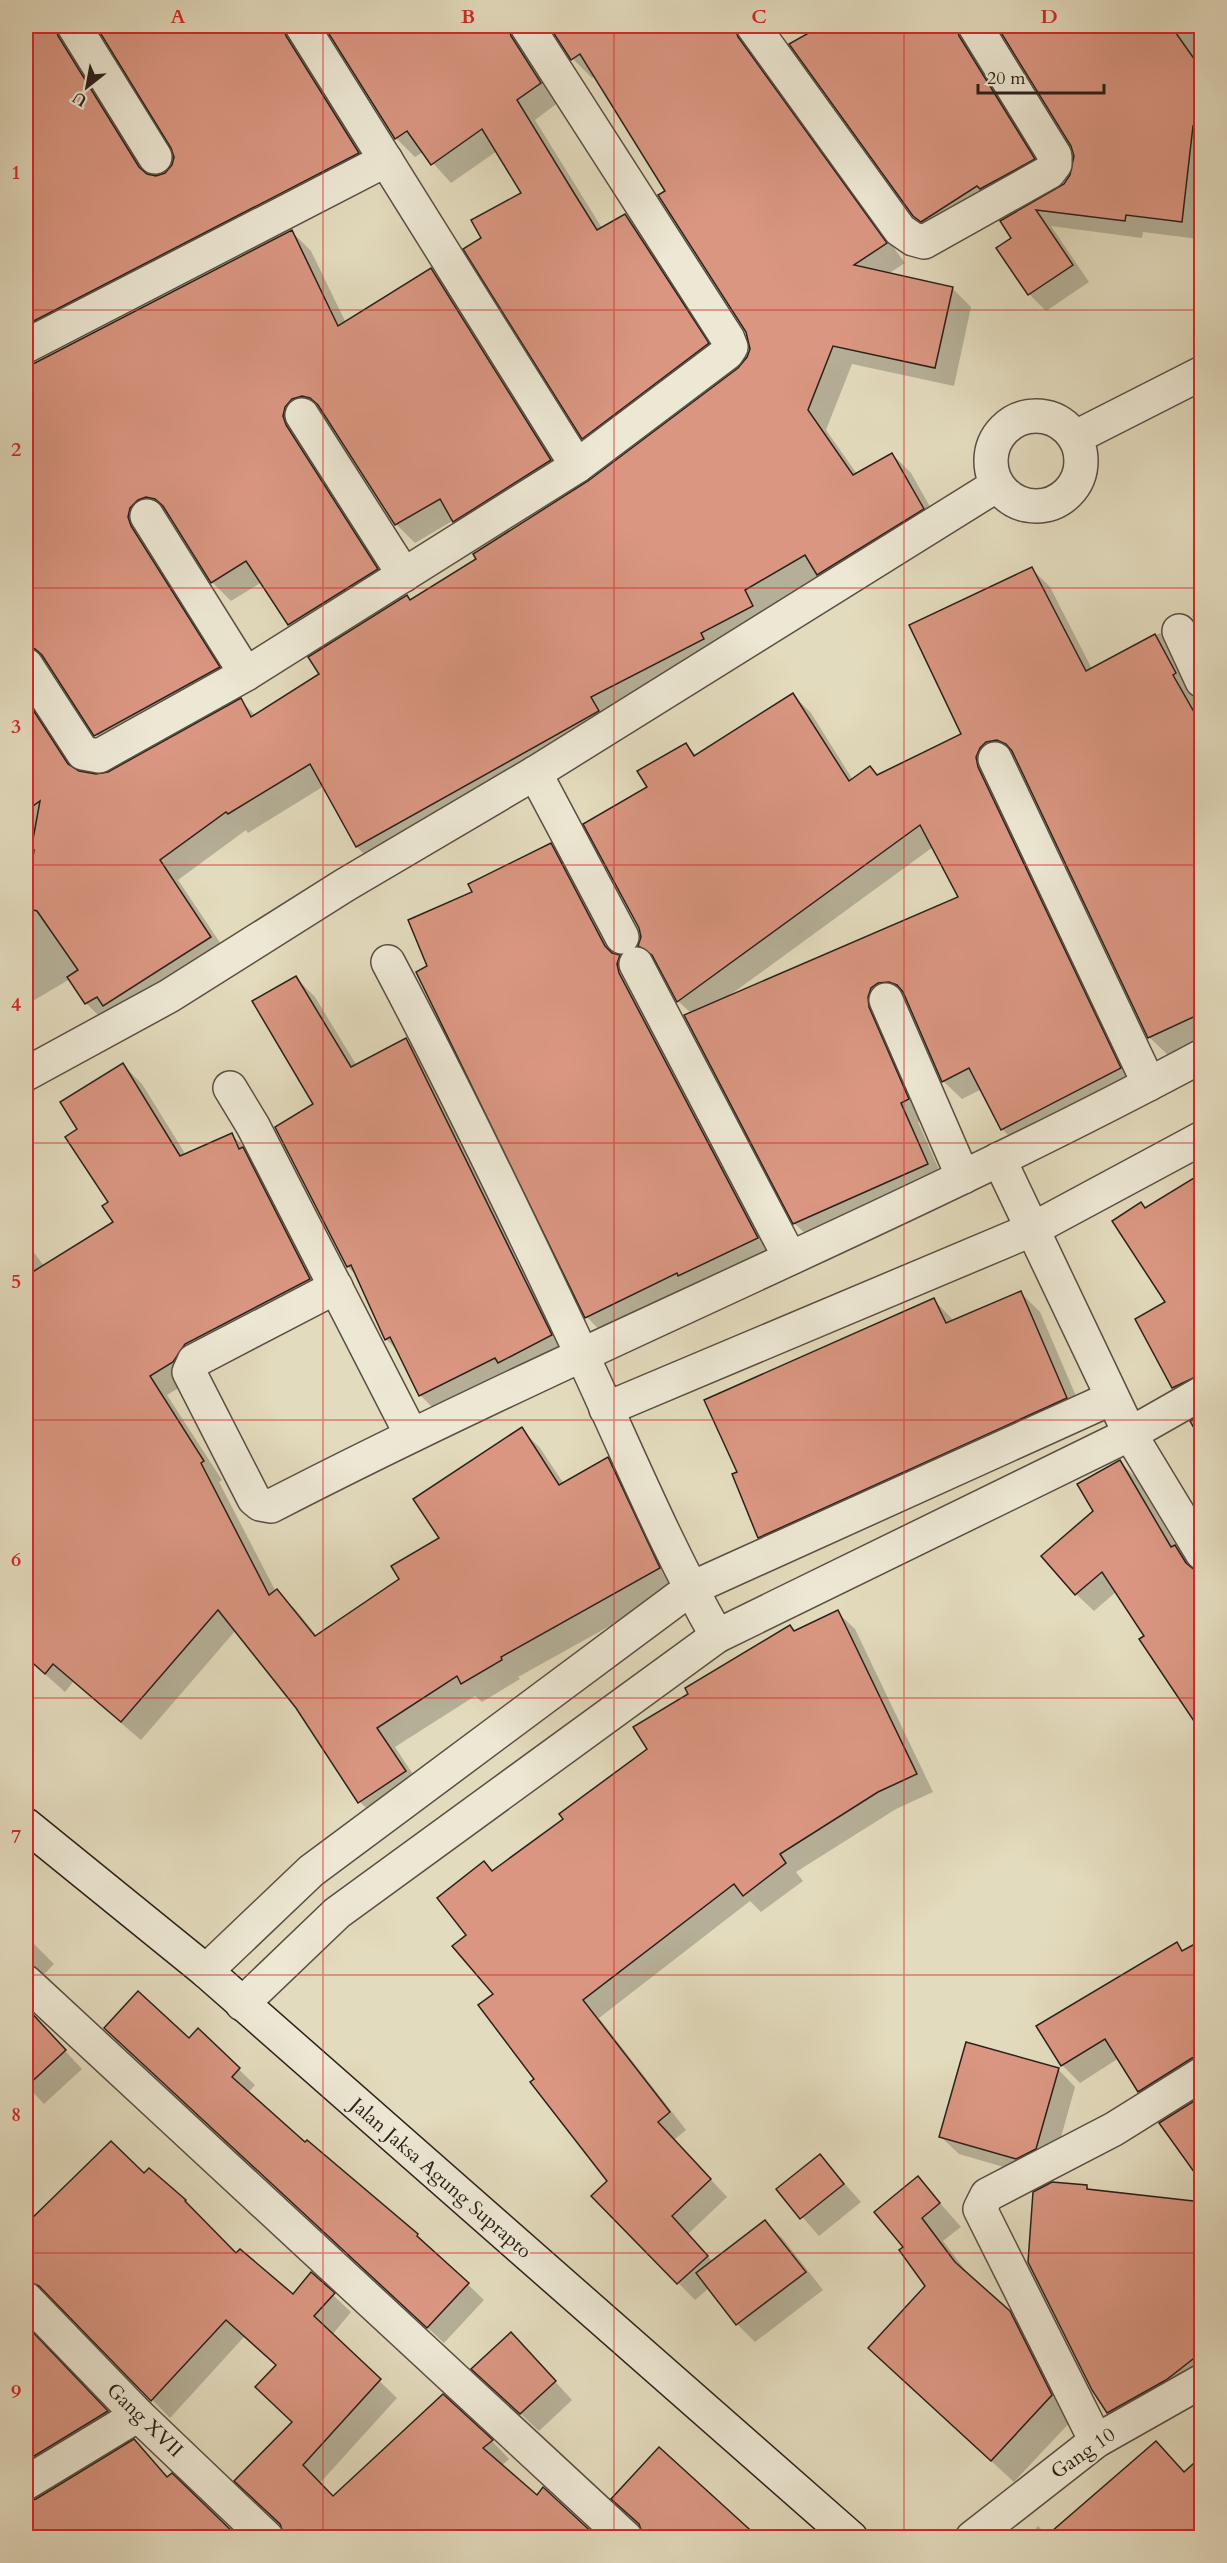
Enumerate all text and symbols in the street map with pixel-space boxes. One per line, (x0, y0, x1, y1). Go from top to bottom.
text: A (170, 3, 186, 30)
text: B (461, 3, 475, 30)
text: C (751, 3, 767, 30)
text: D (1040, 3, 1058, 30)
north arrow (57, 57, 117, 117)
scale bar (978, 57, 1104, 95)
text: 20 m (987, 66, 1026, 91)
text: U (69, 86, 91, 112)
text: 1 (11, 159, 21, 186)
text: 2 (11, 436, 21, 463)
text: 3 (11, 713, 21, 740)
text: 4 (11, 991, 21, 1018)
text: 5 (11, 1268, 21, 1295)
text: 6 (11, 1546, 21, 1573)
text: 7 (11, 1823, 21, 1850)
street label: Jalan Jaksa Agung Suprapto (342, 2090, 538, 2265)
text: 8 (11, 2101, 21, 2128)
street label: Gang XVII (101, 2377, 189, 2463)
text: 9 (11, 2378, 21, 2405)
street label: Gang 10 (1045, 2421, 1121, 2485)

